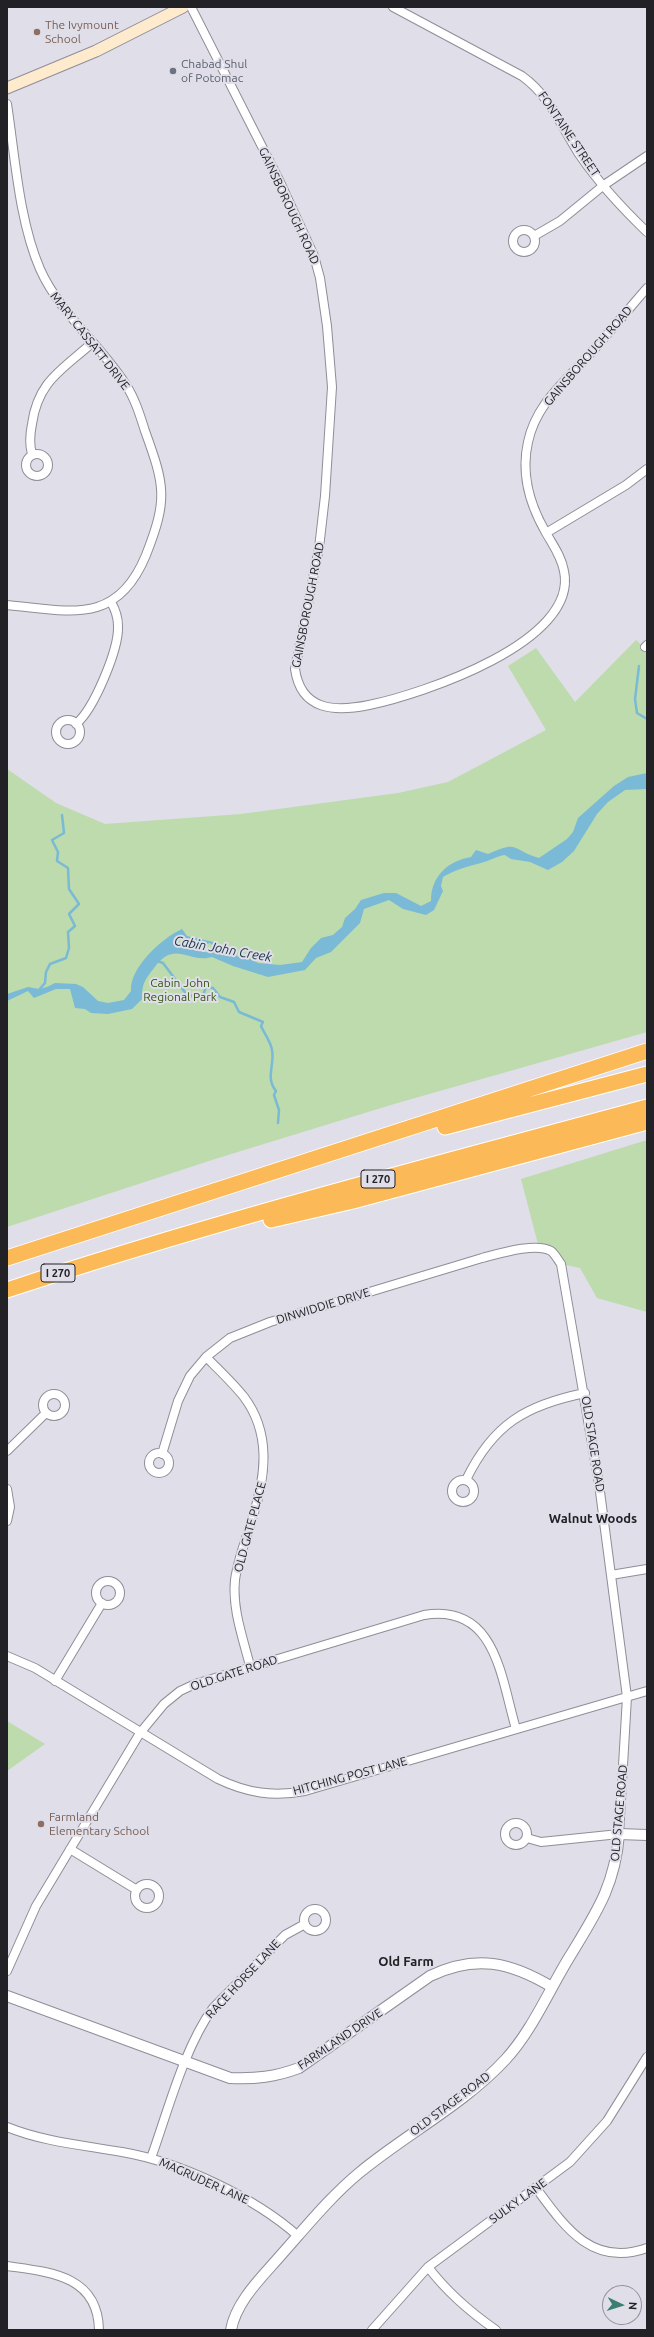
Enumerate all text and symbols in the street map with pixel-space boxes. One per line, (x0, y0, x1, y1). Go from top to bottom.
place label: The Ivymount School (45, 18, 119, 46)
marker: The Ivymount School (32, 27, 42, 37)
place label: Chabad Shul of Potomac (181, 57, 247, 85)
marker: Chabad Shul of Potomac (168, 66, 178, 76)
street label: FONTAINE STREET (535, 89, 603, 179)
street label: GAINSBOROUGH ROAD (256, 145, 322, 267)
street label: MARY CASSATT DRIVE (47, 289, 133, 393)
street label: GAINSBOROUGH ROAD (541, 303, 635, 409)
street label: GAINSBOROUGH ROAD (289, 541, 327, 669)
water label: Cabin John Creek (173, 933, 273, 965)
park label: Cabin John Regional Park (143, 976, 217, 1004)
road number: I 270 (361, 1170, 395, 1188)
road number: I 270 (41, 1264, 75, 1282)
street label: DINWIDDIE DRIVE (274, 1285, 372, 1327)
street label: OLD STAGE ROAD (578, 1395, 608, 1493)
street label: OLD GATE PLACE (231, 1480, 269, 1574)
district label: Walnut Woods (549, 1511, 637, 1527)
street label: OLD GATE ROAD (189, 1652, 279, 1694)
street label: HITCHING POST LANE (291, 1754, 409, 1798)
street label: OLD STAGE ROAD (608, 1764, 630, 1862)
place label: Farmland Elementary School (49, 1810, 149, 1838)
marker: Farmland Elementary School (36, 1819, 46, 1829)
street label: RACE HORSE LANE (203, 1936, 283, 2022)
district label: Old Farm (378, 1954, 434, 1970)
street label: FARMLAND DRIVE (295, 2005, 385, 2073)
street label: OLD STAGE ROAD (407, 2069, 493, 2139)
street label: MAGRUDER LANE (157, 2155, 251, 2207)
street label: SULKY LANE (487, 2175, 549, 2227)
north arrow (602, 2285, 642, 2325)
text: N (627, 2301, 639, 2310)

